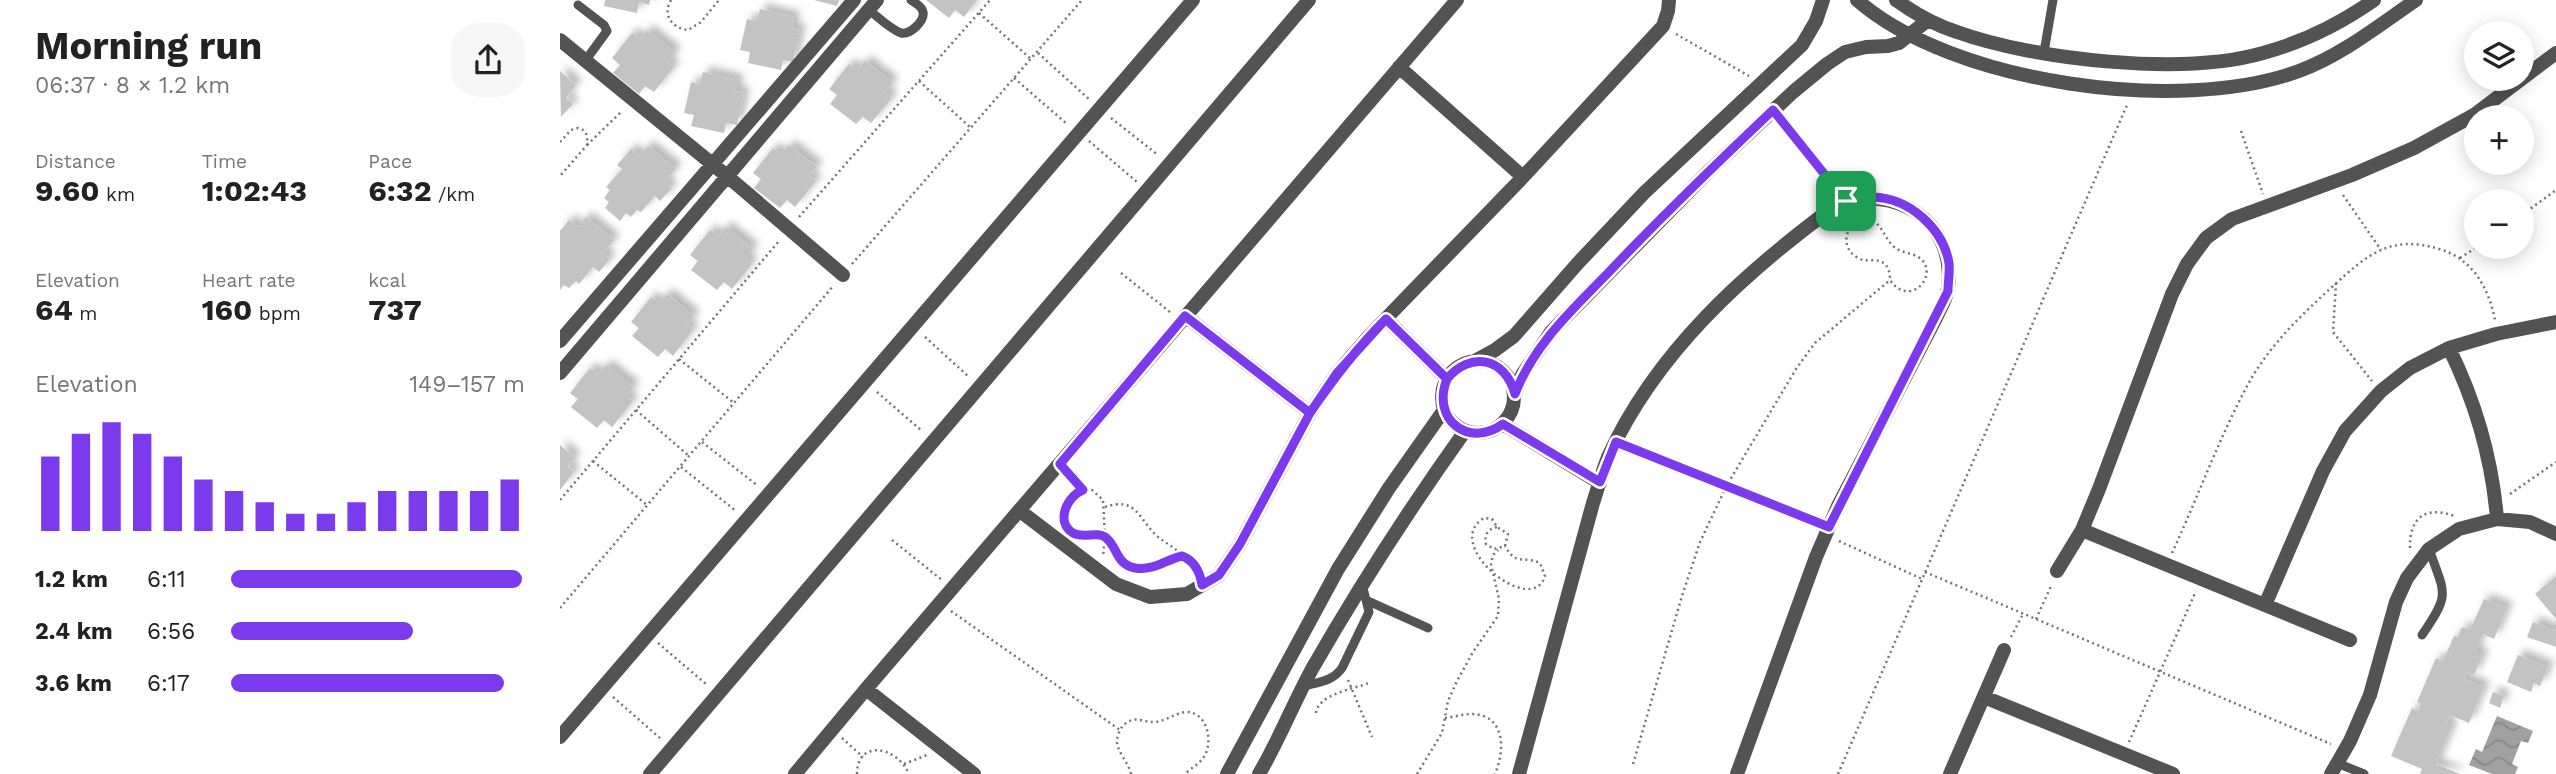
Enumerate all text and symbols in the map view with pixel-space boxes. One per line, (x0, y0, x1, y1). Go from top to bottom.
map controls (2464, 21, 2534, 259)
button: layers (2464, 21, 2534, 91)
button: share (451, 23, 525, 97)
text: Morning run (35, 24, 262, 68)
text: 06:37 · 8 × 1.2 km (35, 72, 230, 99)
button: + (2464, 105, 2534, 175)
text: Distance (35, 150, 116, 173)
text: Time (202, 150, 247, 173)
text: Pace (368, 150, 412, 173)
pin (1816, 171, 1876, 231)
text: 9.60 (35, 173, 100, 208)
text: 1:02:43 (202, 173, 307, 208)
text: 6:32 (368, 173, 432, 208)
icon: arrive (1827, 182, 1865, 220)
text: km (100, 183, 135, 206)
text: /km (432, 183, 475, 206)
button: − (2464, 189, 2534, 259)
text: Elevation (35, 269, 120, 292)
text: Heart rate (202, 269, 296, 292)
text: kcal (368, 269, 406, 292)
text: 64 (35, 292, 73, 327)
text: 160 (202, 292, 252, 327)
text: 737 (368, 292, 422, 327)
text: m (73, 302, 97, 325)
text: bpm (252, 302, 301, 325)
text: Elevation (35, 371, 138, 398)
text: 149–157 m (409, 371, 525, 398)
text: 1.2 km (35, 566, 108, 593)
text: 6:11 (147, 566, 186, 593)
text: 2.4 km (35, 618, 113, 645)
text: 6:56 (147, 618, 195, 645)
text: 3.6 km (35, 670, 112, 697)
text: 6:17 (147, 670, 190, 697)

